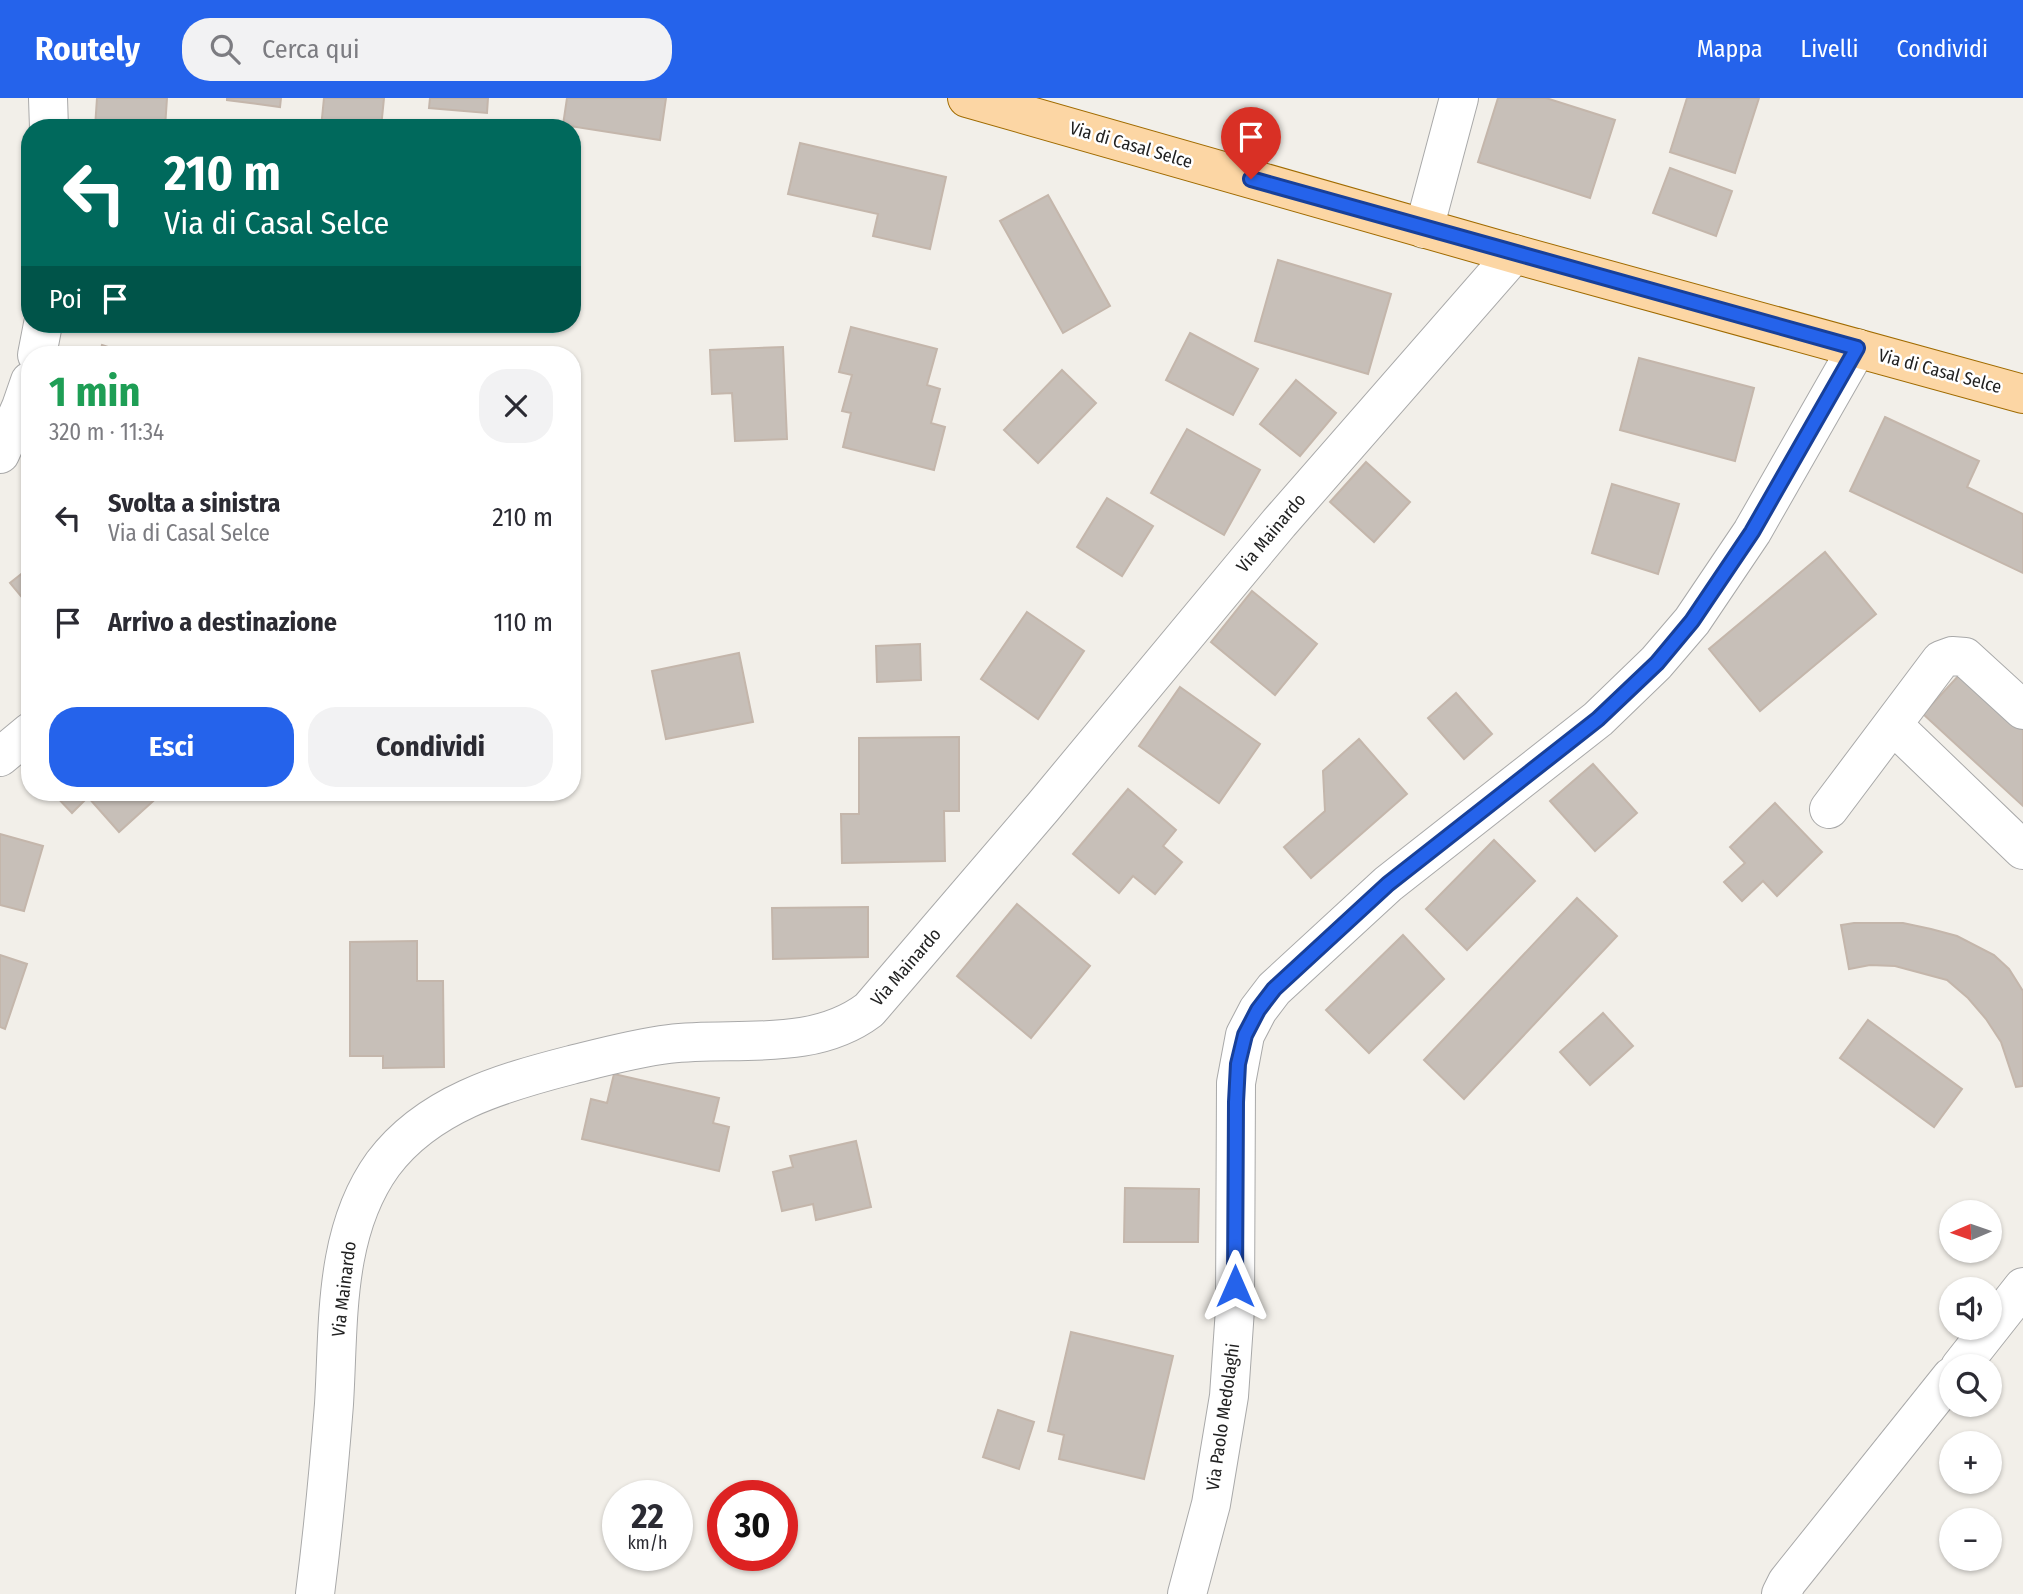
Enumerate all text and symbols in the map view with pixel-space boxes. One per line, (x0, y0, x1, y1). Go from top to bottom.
search box (182, 18, 672, 81)
text: Routely (35, 29, 140, 69)
icon: search (206, 30, 244, 68)
text: Cerca qui (262, 34, 360, 65)
text: Mappa (1697, 35, 1763, 63)
text: Livelli (1801, 35, 1858, 63)
text: Condividi (1896, 35, 1988, 63)
pin (1221, 107, 1281, 179)
street label: Via di Casal Selce (1067, 117, 1195, 173)
icon: arrive (1232, 118, 1270, 156)
text: 210 m (164, 144, 281, 203)
icon: left (49, 147, 140, 238)
text: Via di Casal Selce (164, 204, 389, 242)
icon: arrive (96, 280, 134, 318)
text: Poi (49, 284, 82, 315)
street label: Via di Casal Selce (1876, 344, 2004, 398)
text: 1 min (49, 367, 140, 417)
button: close (479, 369, 553, 443)
text: 320 m · 11:34 (49, 418, 164, 446)
text: Svolta a sinistra (108, 488, 280, 519)
street label: Via Mainardo (1232, 489, 1310, 577)
icon: left (49, 499, 87, 537)
text: 210 m (492, 502, 553, 533)
text: Via di Casal Selce (108, 519, 270, 547)
icon: arrive (49, 604, 87, 642)
text: Arrivo a destinazione (108, 607, 337, 638)
text: 110 m (493, 607, 553, 638)
button: Esci (49, 707, 294, 787)
button: Condividi (308, 707, 553, 787)
street label: Via Mainardo (866, 924, 946, 1010)
north arrow (1939, 1200, 2002, 1264)
map controls (1939, 1200, 2002, 1571)
street label: Via Mainardo (327, 1240, 361, 1338)
position arrow (1198, 1249, 1272, 1323)
button: sound (1939, 1277, 2002, 1340)
street label: Via Paolo Medolaghi (1202, 1342, 1244, 1492)
button: search (1939, 1354, 2002, 1417)
button: + (1939, 1431, 2002, 1494)
speed limit sign: 30 (707, 1480, 798, 1571)
text: 22 (631, 1495, 664, 1537)
button: − (1939, 1508, 2002, 1571)
text: km/h (627, 1532, 668, 1554)

